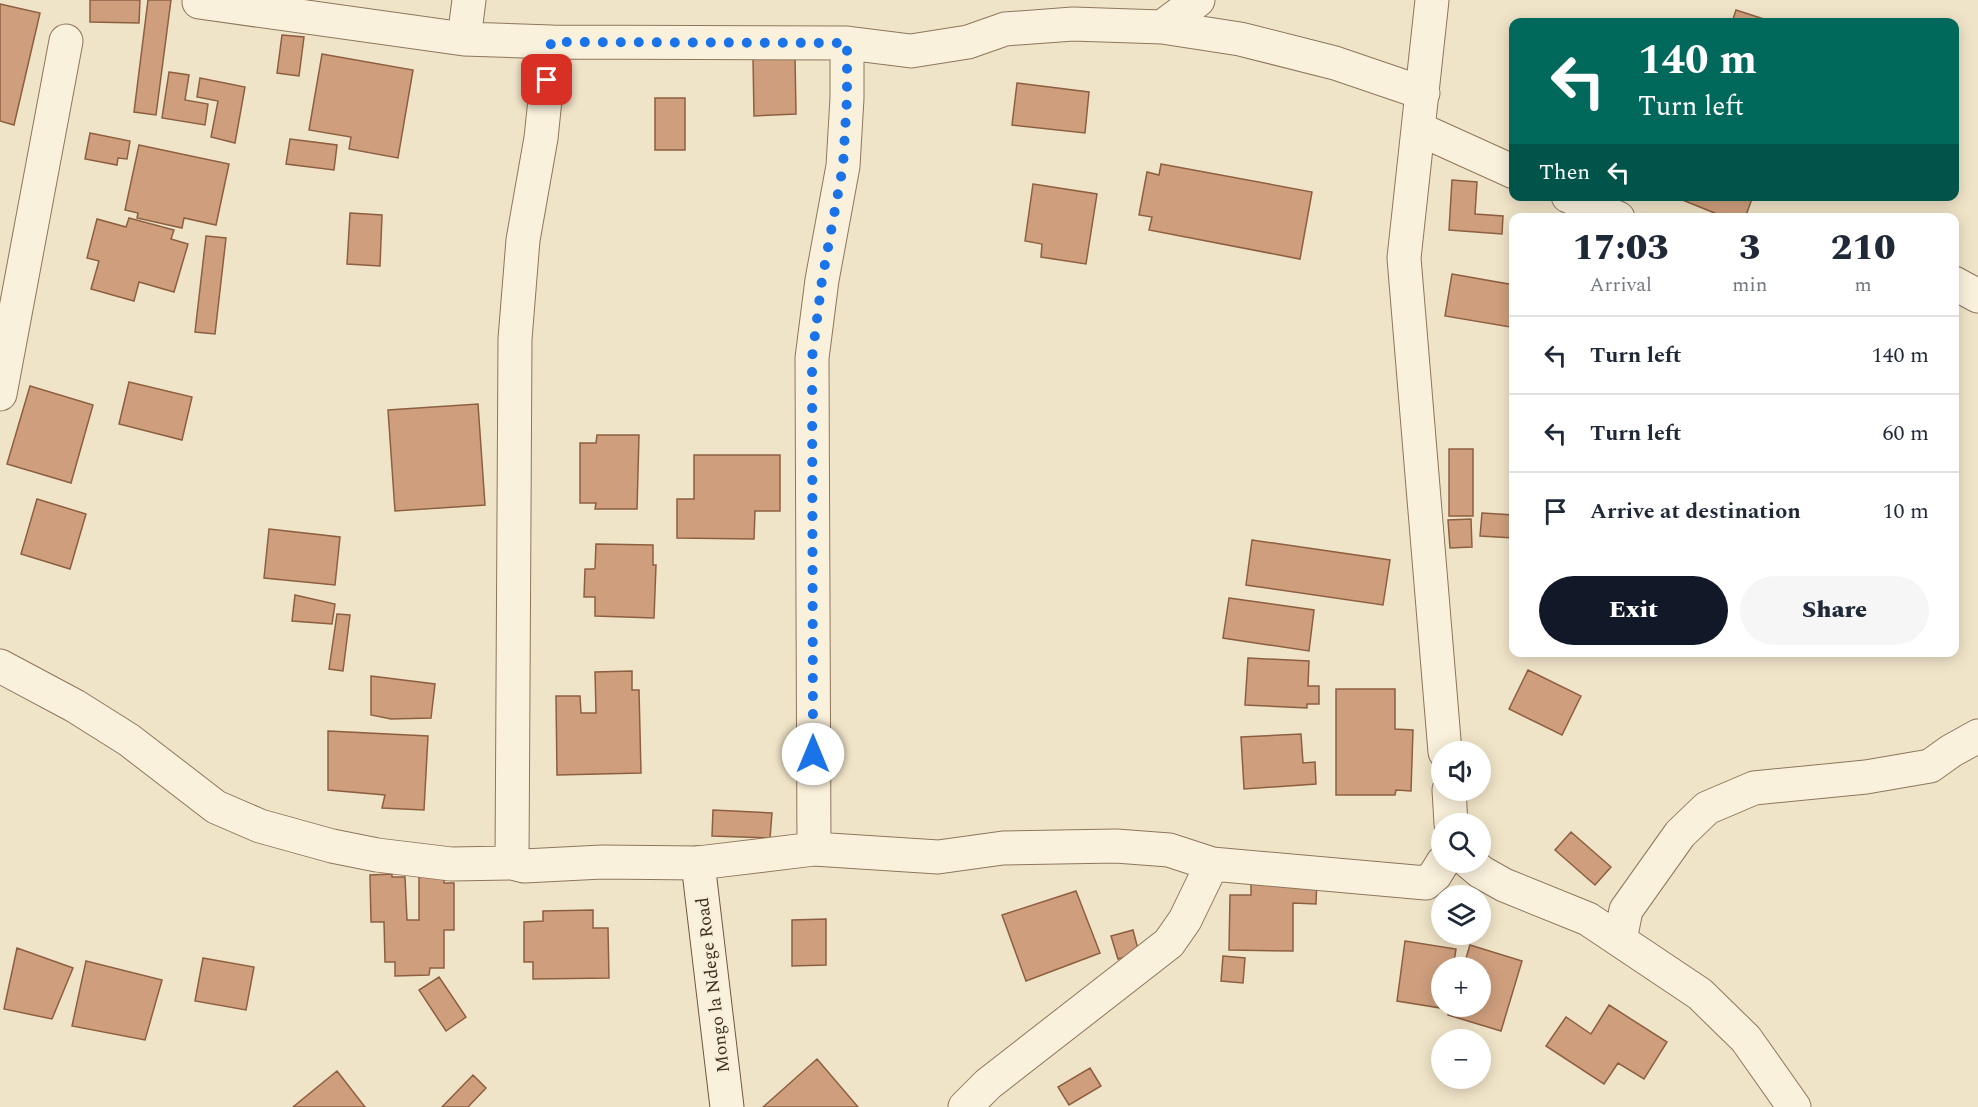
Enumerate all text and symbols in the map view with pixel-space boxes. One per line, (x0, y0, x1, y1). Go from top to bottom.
text: 140 m (1638, 29, 1757, 92)
icon: left (1539, 42, 1617, 120)
pin (521, 54, 572, 105)
icon: arrive (530, 63, 563, 96)
text: Turn left (1638, 86, 1744, 128)
text: Then (1539, 156, 1590, 189)
icon: left (1602, 156, 1635, 189)
text: 17:03 (1572, 221, 1669, 276)
text: 3 (1739, 221, 1761, 276)
text: 210 (1831, 221, 1896, 276)
text: Arrival (1590, 270, 1652, 300)
text: min (1732, 270, 1767, 300)
text: m (1855, 270, 1872, 300)
icon: left (1539, 339, 1572, 372)
text: Turn left (1590, 339, 1682, 372)
text: 140 m (1872, 339, 1929, 372)
icon: left (1539, 417, 1572, 450)
text: Turn left (1590, 417, 1682, 450)
text: 60 m (1883, 417, 1929, 450)
icon: arrive (1539, 495, 1572, 528)
text: Arrive at destination (1590, 495, 1801, 528)
text: 10 m (1883, 495, 1929, 528)
button: Exit (1539, 576, 1728, 645)
button: Share (1740, 576, 1929, 645)
position arrow (781, 722, 845, 786)
map controls (1431, 741, 1491, 1089)
button: sound (1431, 741, 1491, 801)
button: search (1431, 813, 1491, 873)
button: layers (1431, 885, 1491, 945)
street label: Mongo la Ndege Road (689, 896, 737, 1074)
button: + (1431, 957, 1491, 1017)
button: − (1431, 1029, 1491, 1089)

